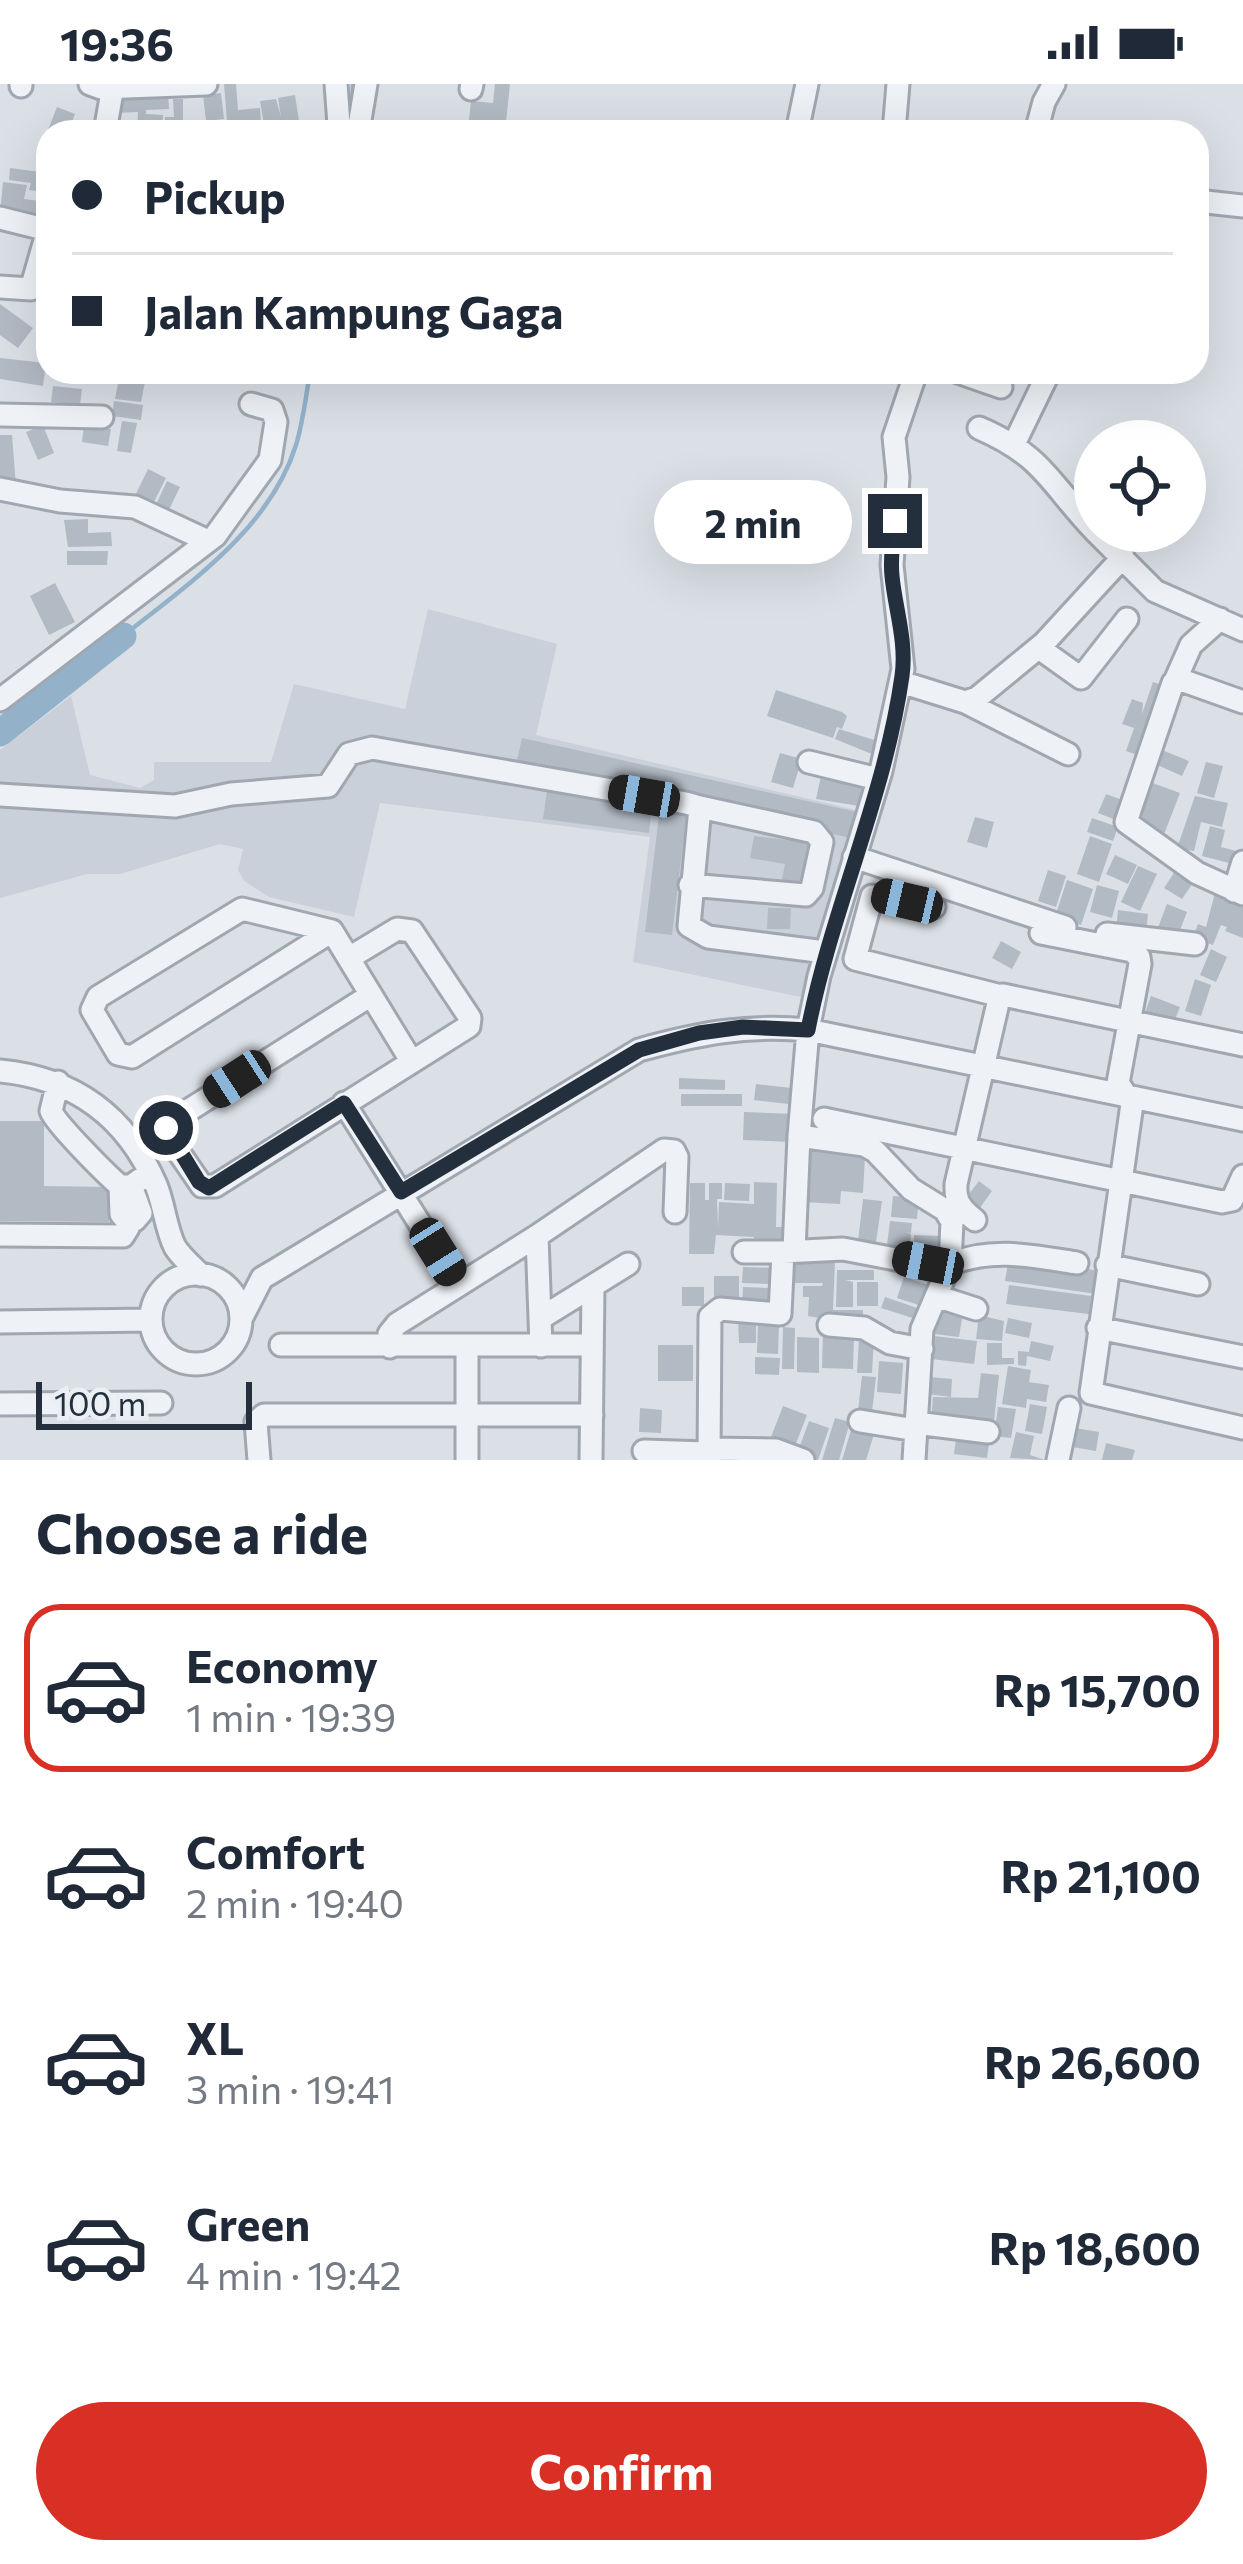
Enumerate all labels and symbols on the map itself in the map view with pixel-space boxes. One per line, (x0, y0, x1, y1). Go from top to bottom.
callout: 2 min (655, 479, 853, 563)
route end (868, 494, 922, 548)
car (605, 772, 683, 820)
car (868, 875, 946, 927)
car (197, 1044, 277, 1114)
route start (139, 1101, 193, 1155)
car (404, 1212, 472, 1292)
car (889, 1238, 967, 1288)
scale bar (36, 1376, 252, 1429)

